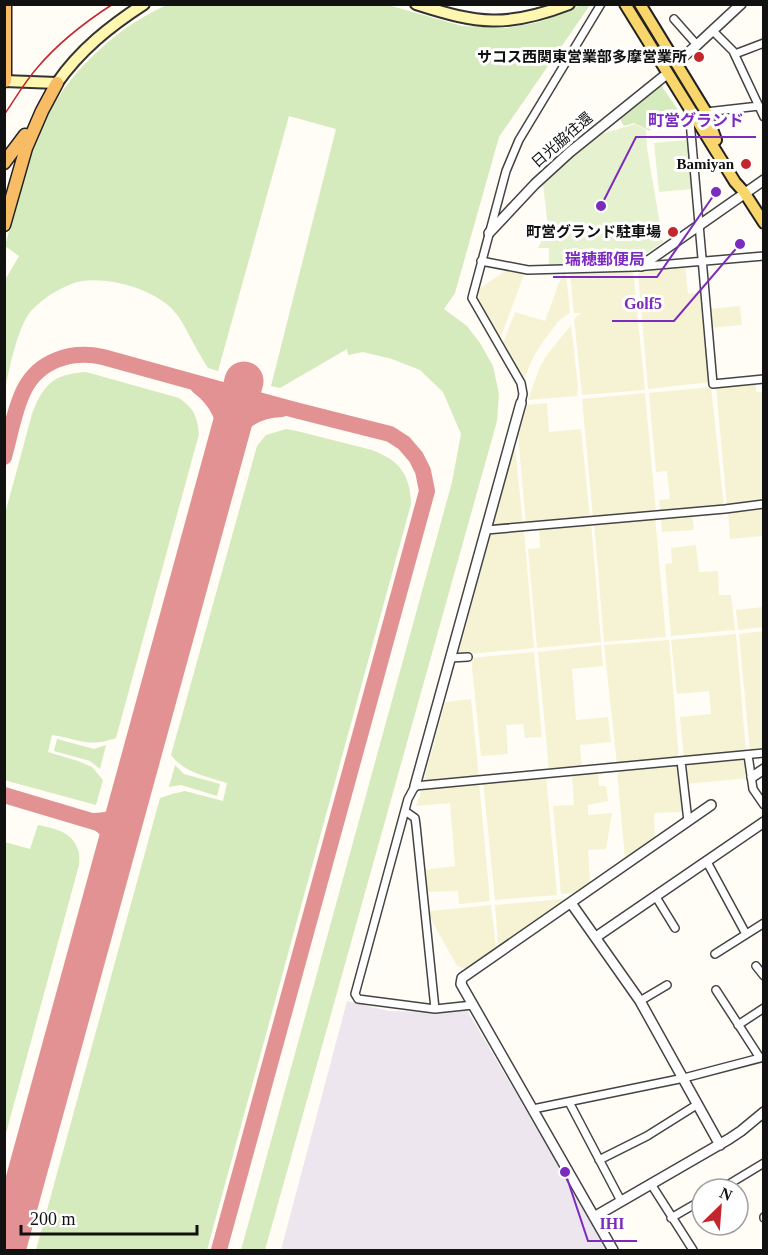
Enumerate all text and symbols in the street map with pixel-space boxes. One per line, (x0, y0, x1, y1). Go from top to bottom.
place label: サコス西関東営業部多摩営業所 (477, 49, 687, 65)
marker: サコス西関東営業部多摩営業所 (692, 50, 706, 64)
callout: 町営グランド (636, 103, 756, 137)
street label: 日光脇往還 (528, 109, 596, 171)
text: 町営グランド (648, 111, 744, 129)
place label: Bamiyan (676, 156, 735, 172)
marker: Bamiyan (739, 157, 753, 171)
place label: 町営グランド駐車場 (526, 224, 661, 240)
marker: 町営グランド駐車場 (666, 225, 680, 239)
callout: 瑞穂郵便局 (553, 243, 657, 277)
text: 瑞穂郵便局 (565, 251, 645, 268)
callout: Golf5 (612, 287, 674, 321)
text: Golf5 (624, 295, 662, 312)
north arrow (690, 1177, 750, 1237)
text: N (717, 1184, 735, 1204)
scale bar (21, 1198, 196, 1236)
callout: IHI (588, 1207, 637, 1241)
text: 200 m (30, 1209, 76, 1229)
text: IHI (600, 1215, 624, 1232)

